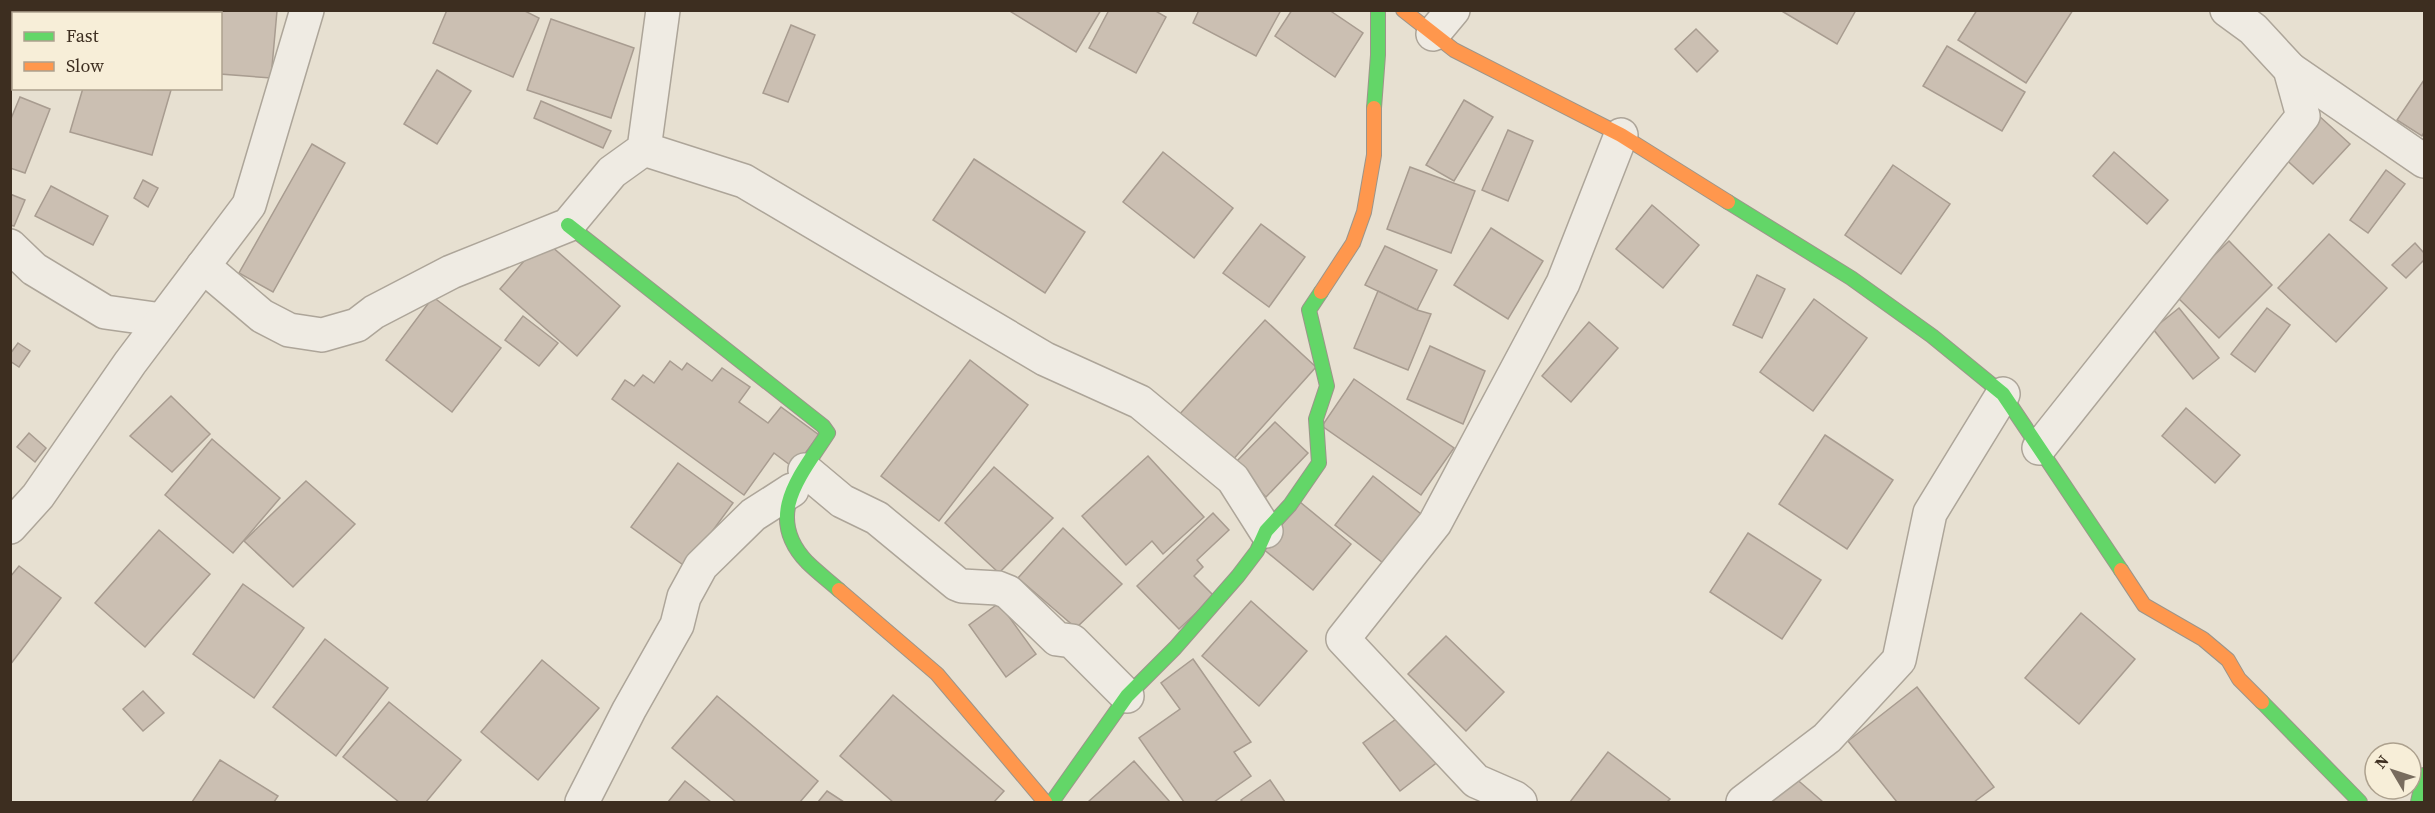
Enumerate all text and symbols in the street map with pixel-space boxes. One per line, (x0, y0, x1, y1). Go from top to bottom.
legend (12, 12, 222, 90)
text: Fast (66, 23, 99, 48)
text: Slow (66, 53, 104, 78)
north arrow (2363, 741, 2423, 801)
text: N (2369, 750, 2394, 773)

